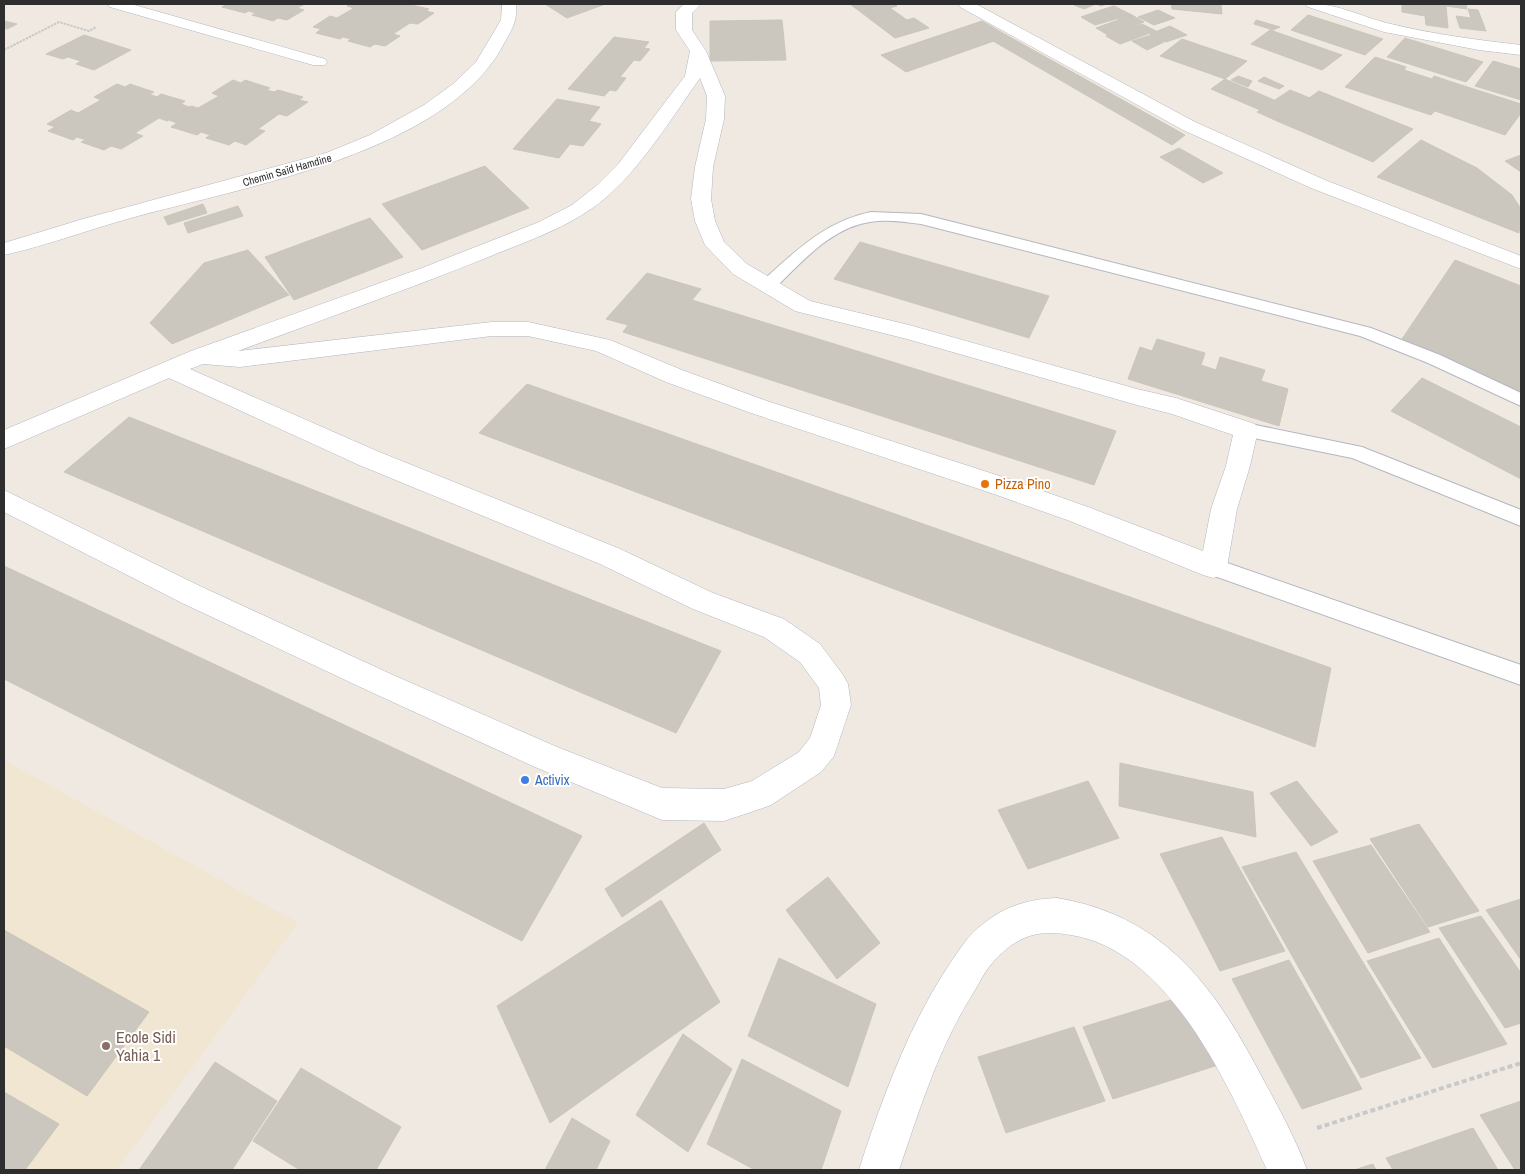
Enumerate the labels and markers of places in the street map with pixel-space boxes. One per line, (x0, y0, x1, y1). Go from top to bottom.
place label: Pizza Pino (995, 475, 1051, 493)
marker: Pizza Pino (979, 478, 991, 490)
place label: Activix (534, 771, 570, 789)
marker: Activix (519, 774, 531, 786)
place label: Ecole Sidi Yahia 1 (116, 1026, 176, 1066)
marker: Ecole Sidi Yahia 1 (100, 1040, 112, 1052)

